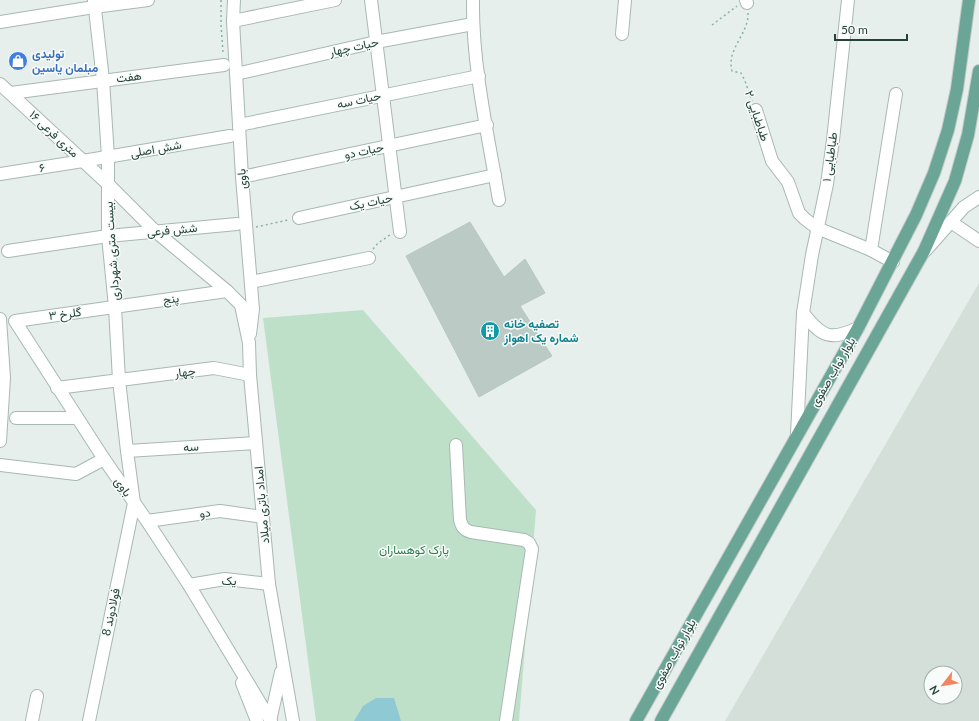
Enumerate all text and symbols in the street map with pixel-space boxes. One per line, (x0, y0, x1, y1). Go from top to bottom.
scale bar (835, 16, 907, 42)
text: 50 m (841, 22, 868, 37)
street label: حیات چهار (327, 34, 380, 60)
place label: تولیدی مبلمان یاسین (32, 46, 99, 75)
shop icon: تولیدی مبلمان یاسین (7, 50, 29, 72)
street label: هفت (115, 68, 142, 85)
street label: حیات سه (335, 88, 382, 112)
street label: طباطبایی ۲ (741, 88, 773, 144)
street label: ۱۶ متری فرعی (26, 107, 82, 161)
street label: طباطبایی ۱ (819, 131, 841, 183)
street label: شش اصلی (129, 137, 183, 161)
street label: حیات دو (343, 139, 385, 163)
street label: ۶ (38, 160, 46, 175)
street label: باوی (233, 168, 251, 190)
street label: حیات یک (348, 190, 394, 213)
street label: بیست متری شهرداری (101, 201, 123, 301)
street label: شش فرعی (146, 220, 198, 240)
street label: پنج (162, 290, 180, 309)
street label: گلرخ ۳ (48, 304, 82, 325)
place label: تصفیه خانه شماره یک اهواز (503, 316, 579, 346)
building icon: تصفیه خانه شماره یک اهواز (479, 320, 501, 342)
street label: بلوار نواب صفوی (807, 334, 859, 410)
street label: چهار (172, 363, 197, 381)
street label: سه (183, 439, 199, 454)
street label: امداد باتری میلاد (251, 466, 273, 544)
street label: باوی (111, 474, 135, 500)
street label: دو (199, 504, 212, 522)
park label: پارک کوهساران (379, 542, 449, 558)
street label: یک (221, 573, 237, 588)
street label: فولادوند 8 (98, 587, 124, 637)
street label: بلوار نواب صفوی (648, 616, 700, 692)
north arrow (923, 665, 963, 705)
text: N (926, 683, 942, 697)

